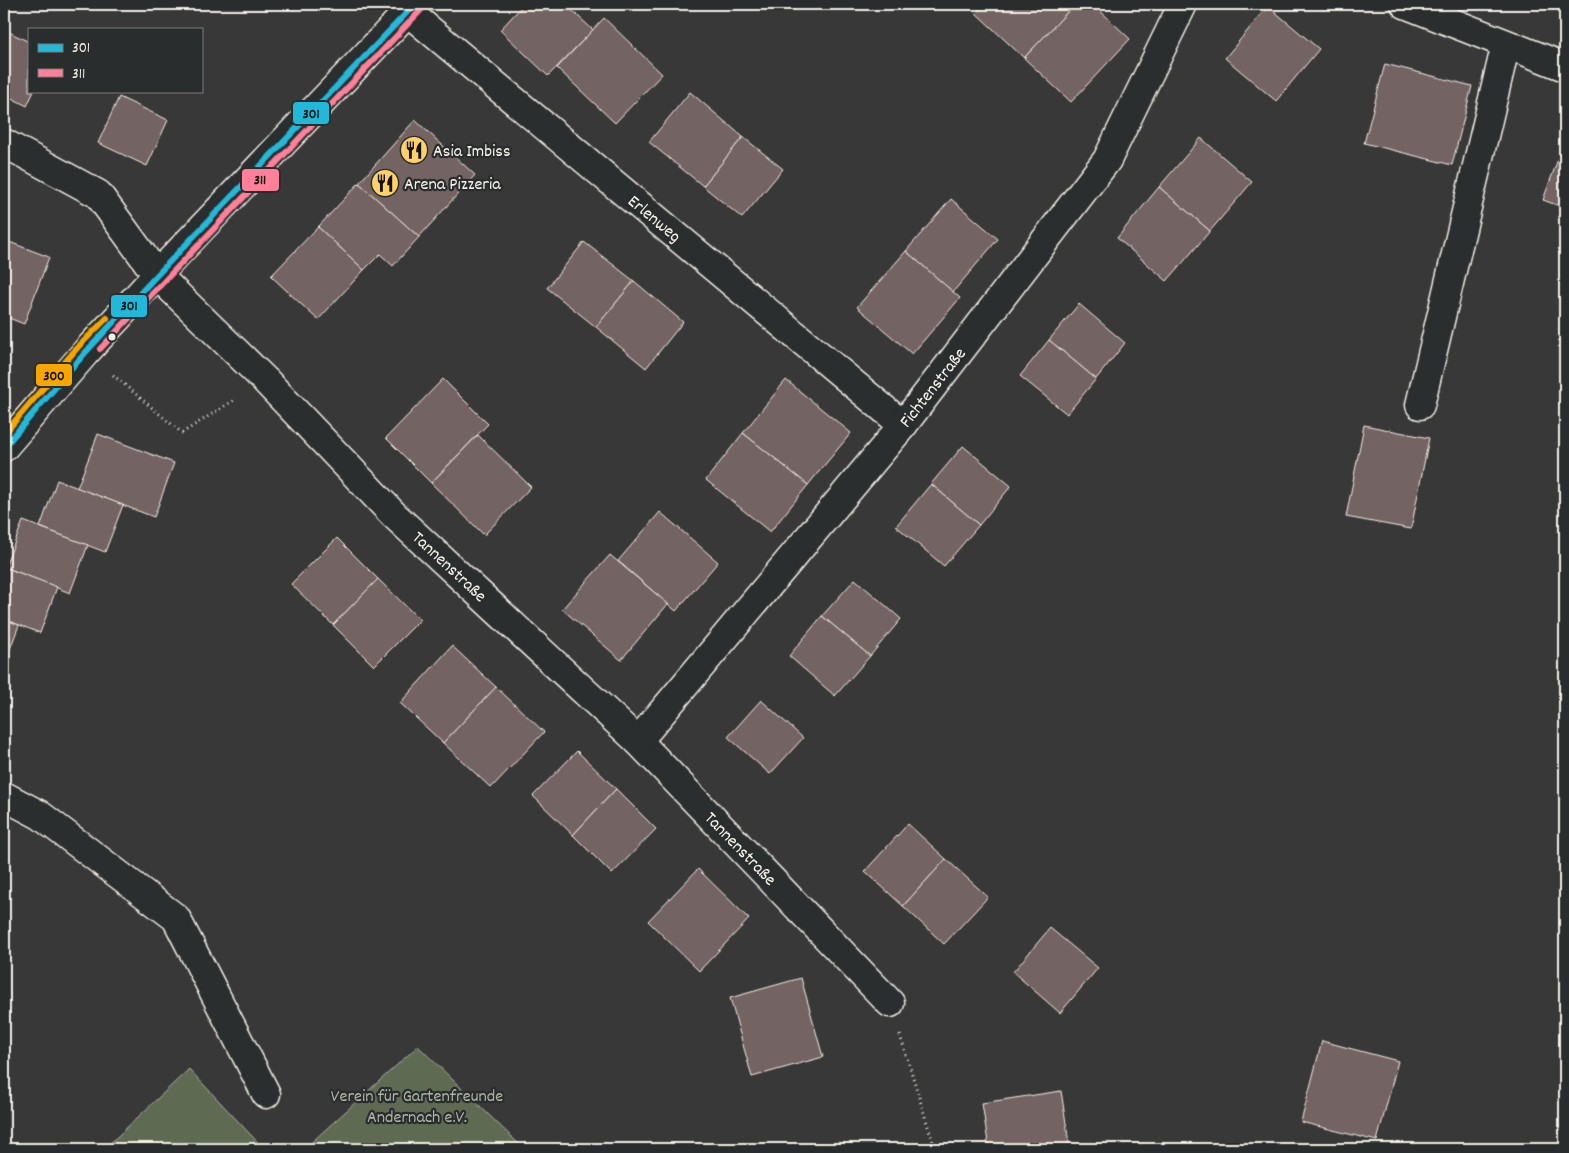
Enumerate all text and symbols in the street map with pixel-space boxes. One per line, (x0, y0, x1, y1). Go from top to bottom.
legend (28, 28, 202, 92)
text: 301 (72, 38, 90, 60)
text: 311 (72, 64, 85, 86)
line badge: 301 (292, 101, 330, 125)
text: 301 (303, 105, 319, 125)
restaurant icon: Asia Imbiss (399, 135, 429, 165)
place label: Asia Imbiss (433, 140, 510, 165)
line badge: 311 (241, 168, 280, 192)
restaurant icon: Arena Pizzeria (370, 168, 400, 198)
text: 311 (254, 171, 266, 191)
place label: Arena Pizzeria (404, 173, 501, 198)
street label: Erlenweg (621, 190, 686, 250)
line badge: 301 (110, 294, 148, 318)
text: 301 (121, 297, 137, 317)
unlabelled marker (107, 332, 117, 342)
street label: Fichtenstraße (895, 343, 973, 434)
line badge: 300 (35, 363, 73, 387)
text: 300 (43, 367, 65, 387)
street label: Tannenstraße (405, 527, 491, 609)
street label: Tannenstraße (697, 807, 781, 892)
park label: Verein für Gartenfreunde Andernach e.V. (331, 1085, 503, 1131)

